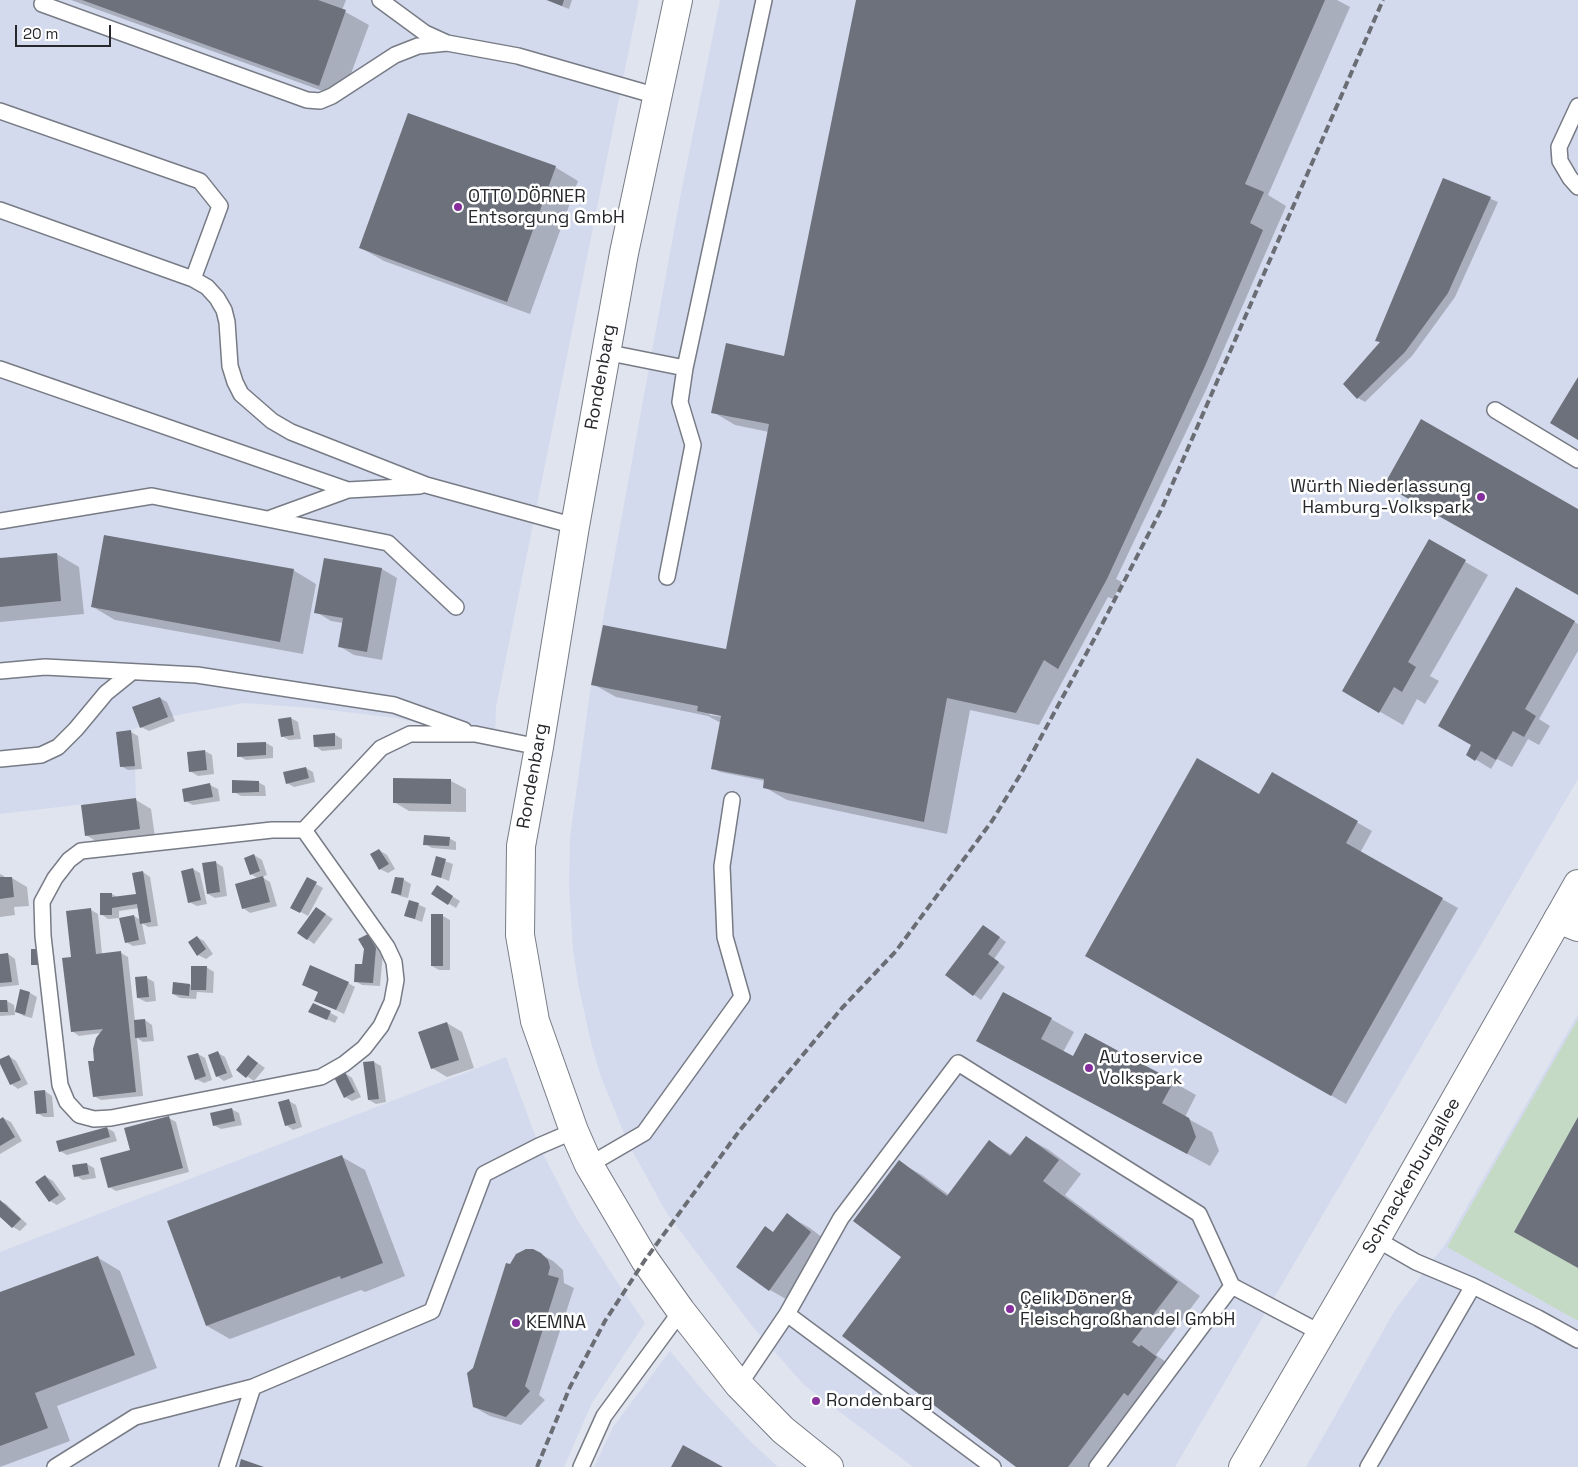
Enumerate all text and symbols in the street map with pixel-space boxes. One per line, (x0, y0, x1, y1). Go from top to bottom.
scale bar (18, 15, 114, 47)
text: 20 m (23, 24, 58, 43)
place label: OTTO DÖRNER Entsorgung GmbH (468, 186, 625, 228)
marker: OTTO DÖRNER Entsorgung GmbH (452, 201, 464, 213)
street label: Rondenbarg (581, 323, 621, 431)
place label: Würth Niederlassung Hamburg-Volkspark (1290, 476, 1471, 518)
marker: Würth Niederlassung Hamburg-Volkspark (1475, 491, 1487, 503)
street label: Rondenbarg (513, 722, 553, 830)
place label: Autoservice Volkspark (1099, 1047, 1203, 1090)
marker: Autoservice Volkspark (1083, 1062, 1095, 1074)
street label: Schnackenburgallee (1358, 1094, 1466, 1258)
place label: Çelik Döner & Fleischgroßhandel GmbH (1020, 1288, 1235, 1330)
marker: Çelik Döner & Fleischgroßhandel GmbH (1004, 1303, 1016, 1315)
place label: KEMNA (526, 1312, 586, 1334)
marker: KEMNA (510, 1317, 522, 1329)
place label: Rondenbarg (826, 1390, 933, 1412)
marker: Rondenbarg (810, 1395, 822, 1407)

